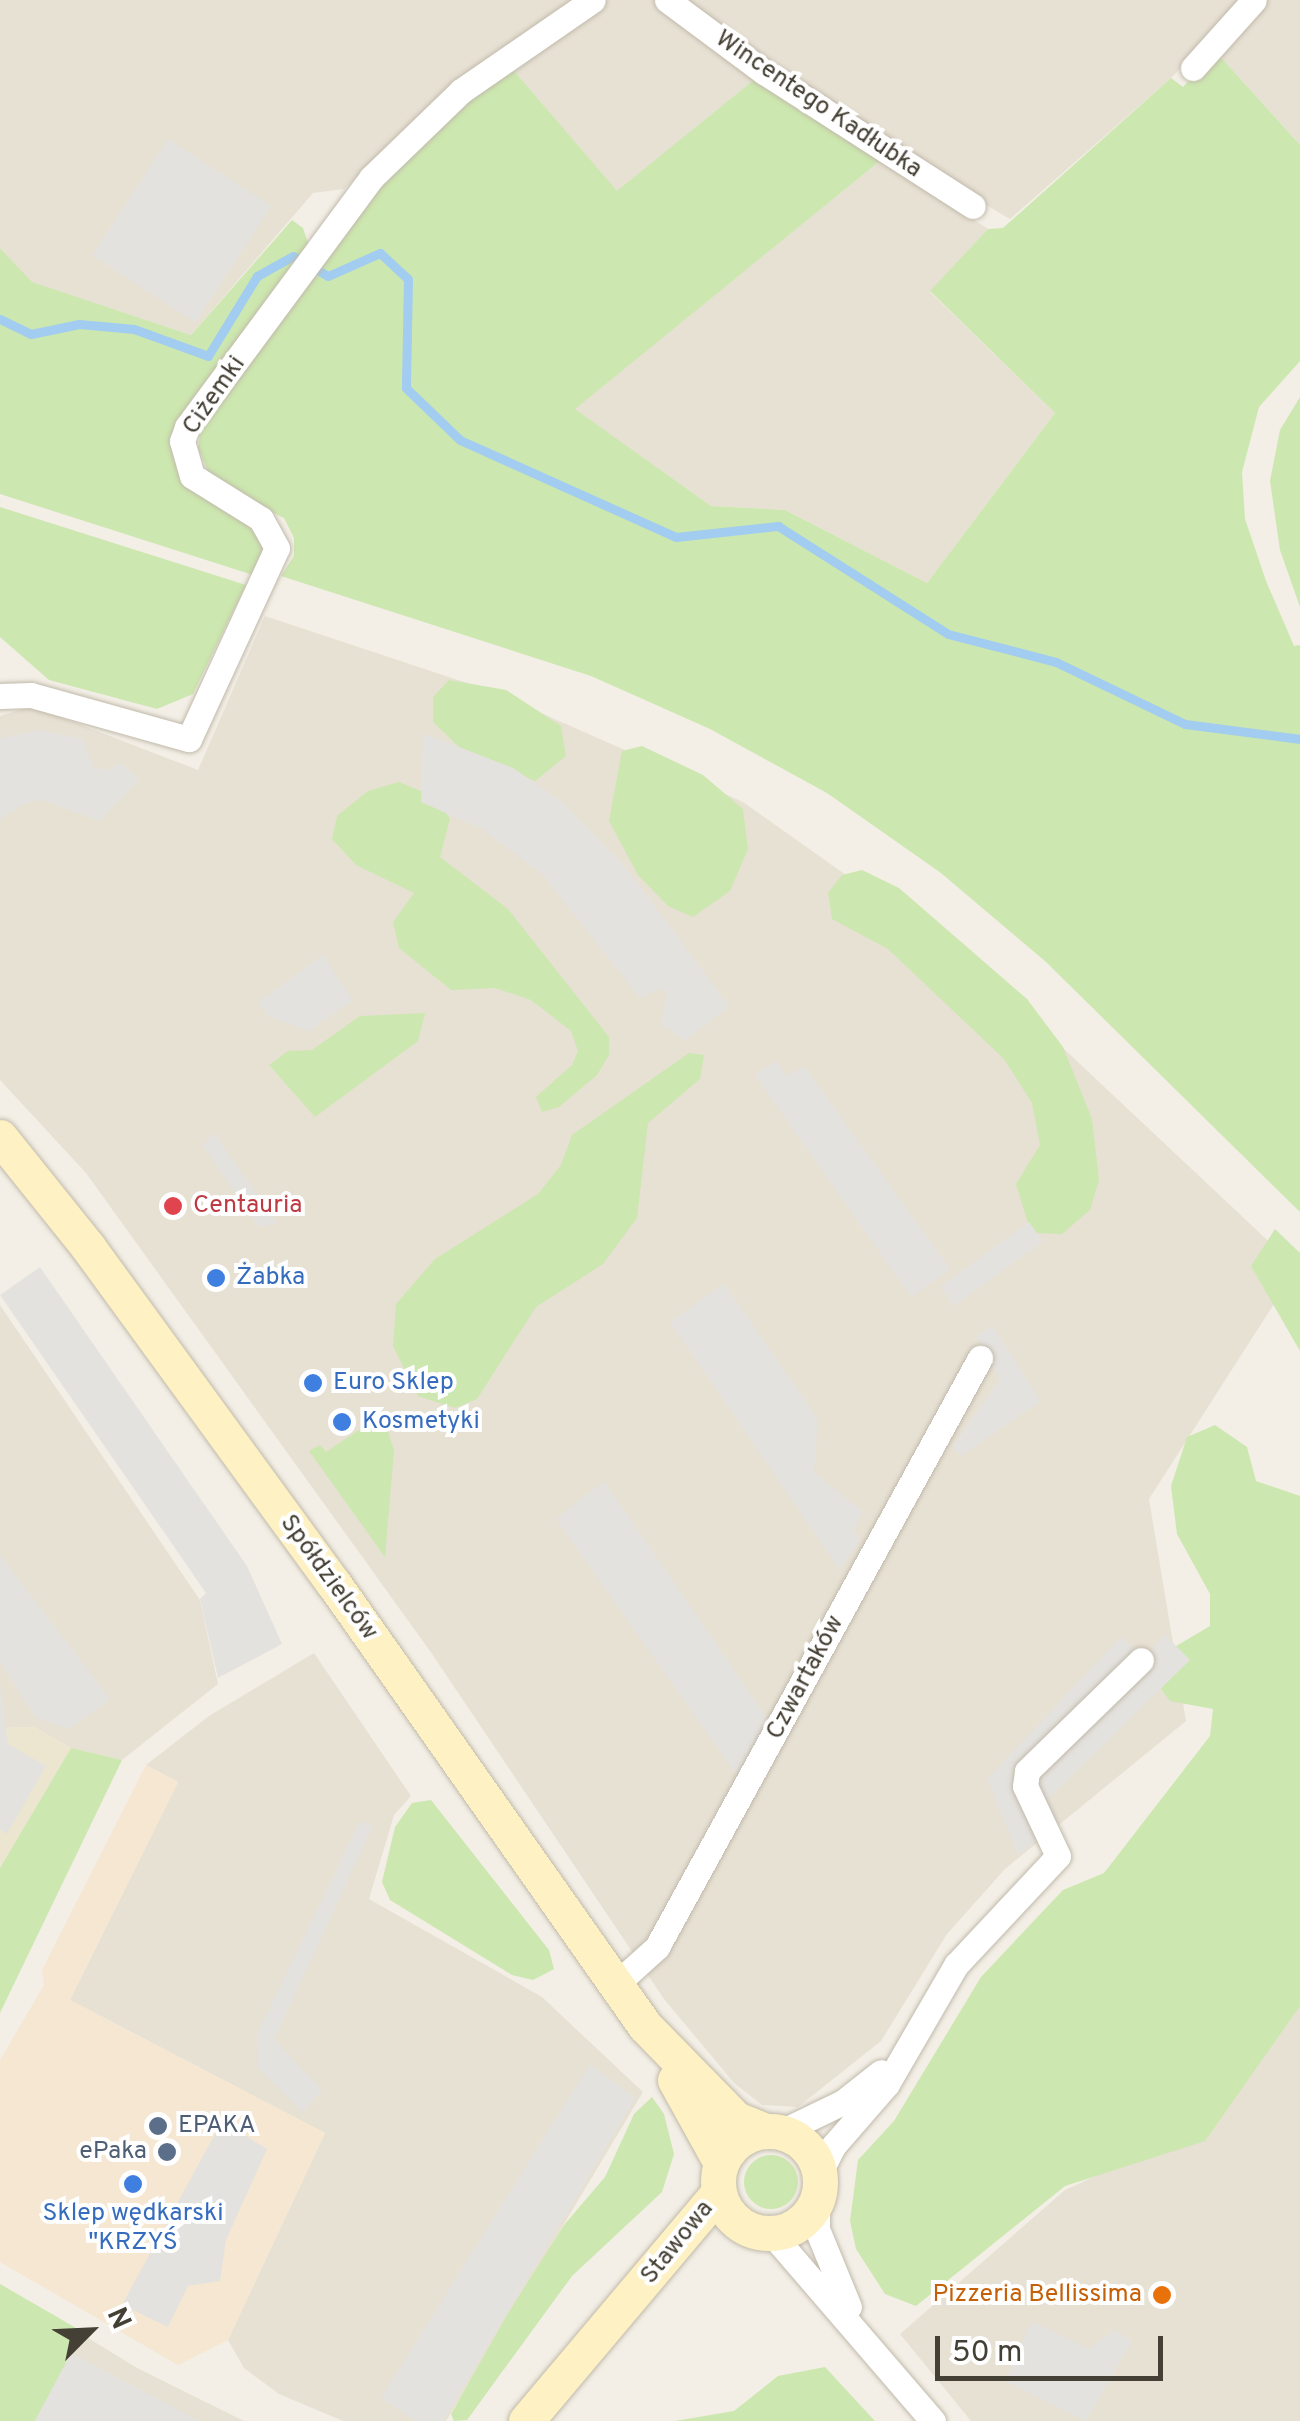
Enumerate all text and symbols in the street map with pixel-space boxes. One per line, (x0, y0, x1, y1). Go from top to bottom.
street label: Wincentego Kadłubka (709, 25, 927, 185)
street label: Ciżemki (177, 351, 253, 441)
place label: Centauria (193, 1191, 302, 1221)
marker: Centauria (162, 1195, 184, 1217)
place label: Żabka (236, 1263, 305, 1293)
marker: Żabka (205, 1267, 227, 1289)
place label: Euro Sklep (333, 1368, 454, 1398)
marker: Euro Sklep (302, 1372, 324, 1394)
place label: Kosmetyki (362, 1407, 480, 1437)
marker: Kosmetyki (331, 1411, 353, 1433)
street label: Spółdzielców (272, 1509, 384, 1647)
street label: Czwartaków (761, 1611, 851, 1745)
place label: EPAKA (178, 2111, 256, 2141)
marker: EPAKA (147, 2115, 169, 2137)
place label: ePaka (79, 2137, 147, 2167)
marker: ePaka (156, 2141, 178, 2163)
marker: Sklep wędkarski "KRZYŚ (122, 2173, 144, 2195)
street label: Stawowa (635, 2195, 721, 2291)
place label: Sklep wędkarski "KRZYŚ (42, 2200, 224, 2259)
place label: Pizzeria Bellissima (932, 2280, 1142, 2310)
north arrow (40, 2281, 140, 2381)
marker: Pizzeria Bellissima (1151, 2284, 1173, 2306)
text: N (97, 2302, 138, 2335)
scale bar (940, 2316, 1168, 2378)
text: 50 m (952, 2335, 1022, 2372)

